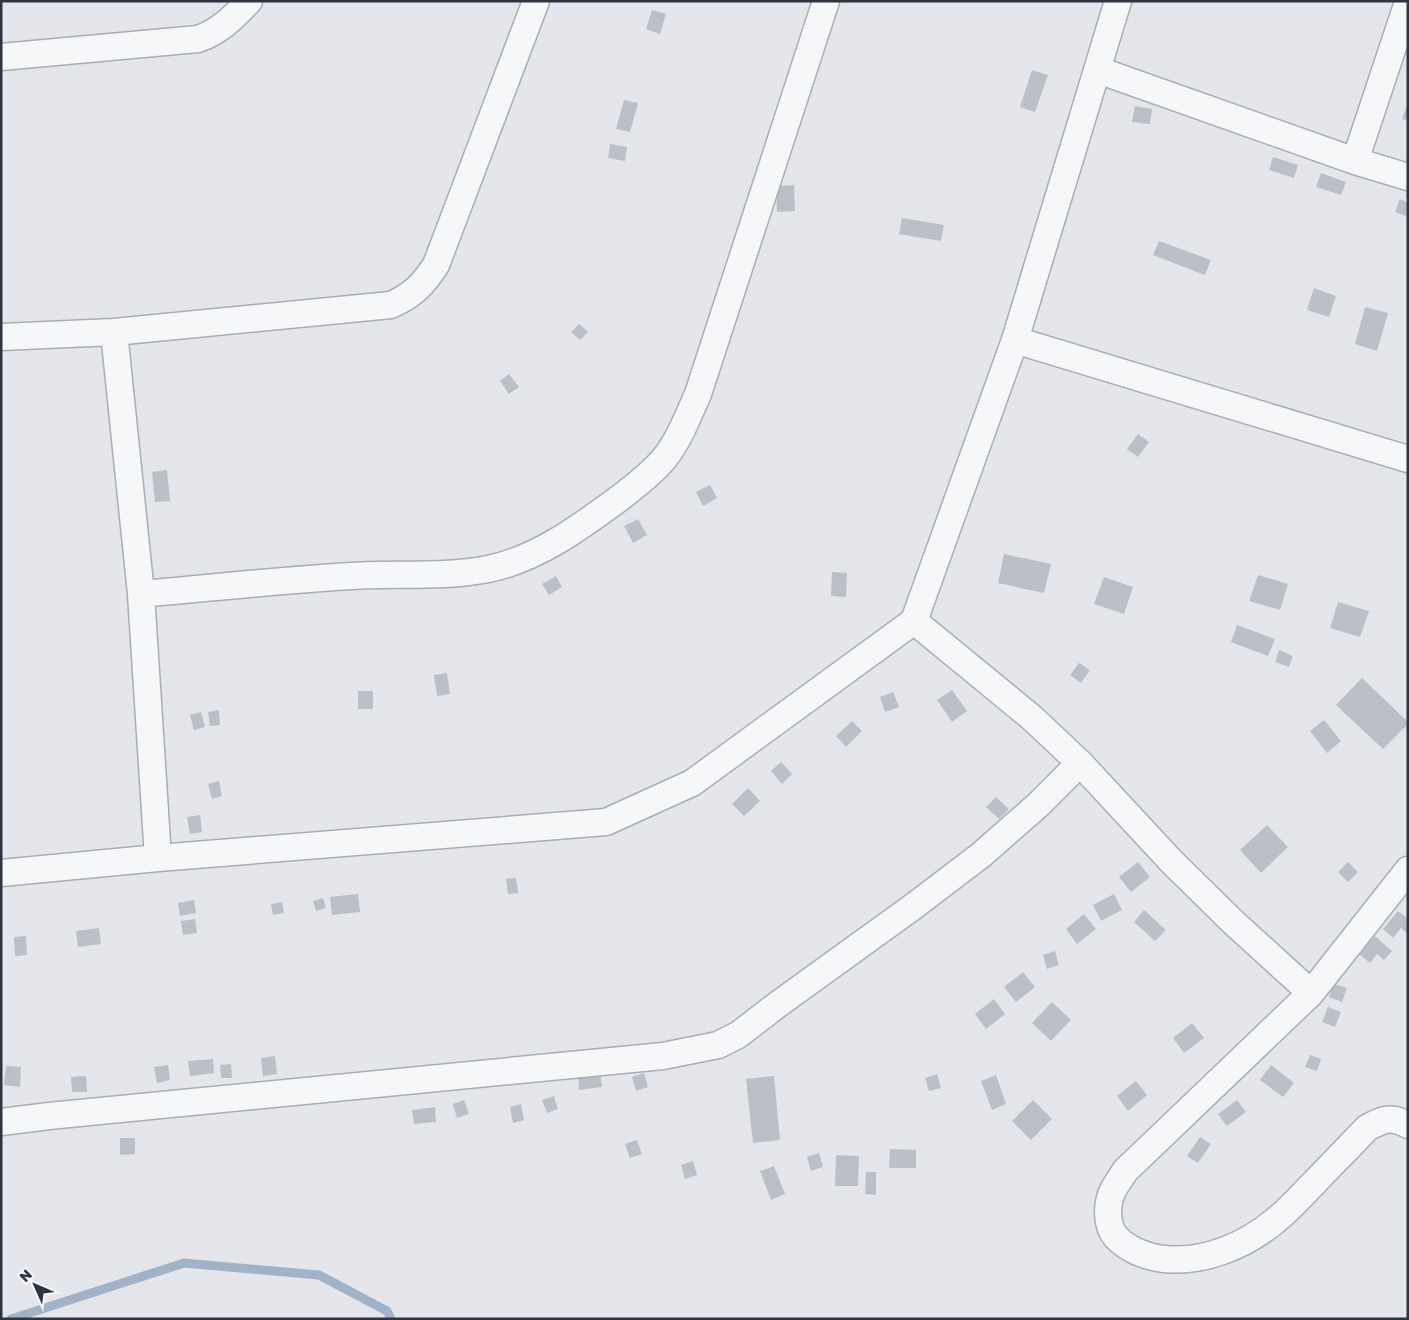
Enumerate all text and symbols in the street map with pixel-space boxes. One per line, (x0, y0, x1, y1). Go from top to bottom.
north arrow (10, 1260, 60, 1310)
text: N (16, 1266, 35, 1285)

